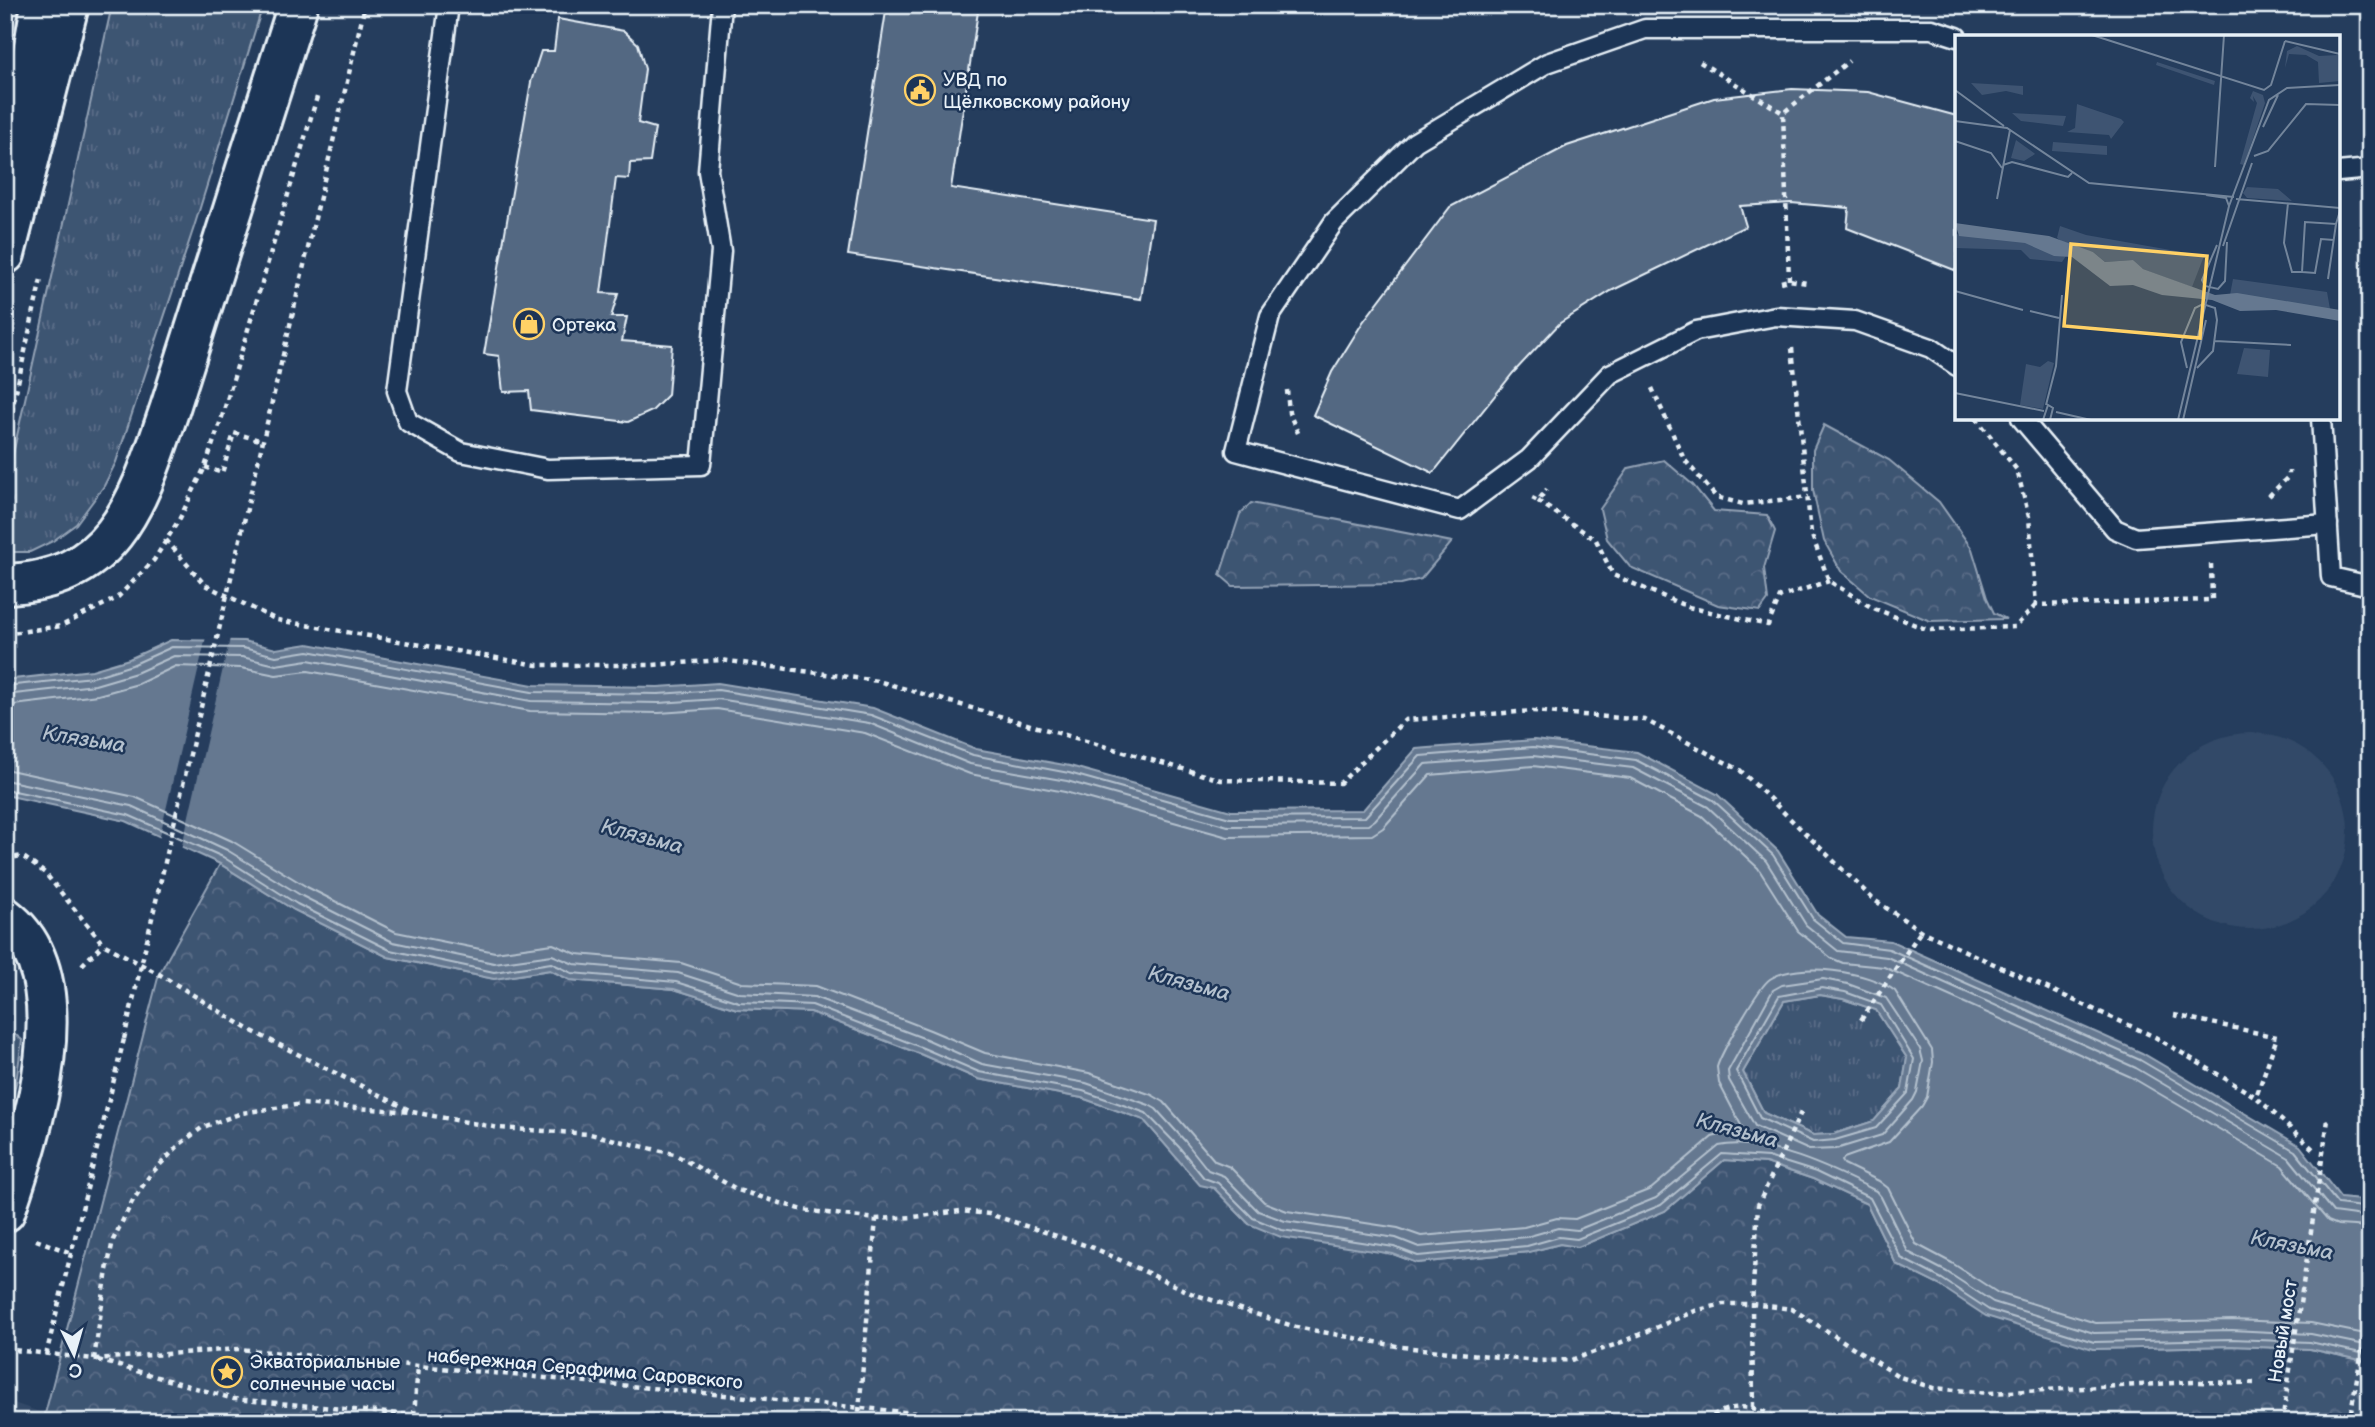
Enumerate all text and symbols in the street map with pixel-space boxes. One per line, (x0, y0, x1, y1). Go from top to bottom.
inset map (1955, 35, 2340, 420)
place label: УВД по Щёлковскому району (943, 69, 1130, 114)
public building icon: УВД по Щёлковскому району (903, 73, 937, 107)
shop icon: Ортека (512, 307, 546, 341)
place label: Ортека (552, 314, 616, 337)
water label: Клязьма (41, 721, 127, 758)
water label: Клязьма (598, 814, 686, 859)
water label: Клязьма (1145, 961, 1233, 1006)
water label: Клязьма (1693, 1108, 1781, 1153)
water label: Клязьма (2248, 1225, 2335, 1266)
street label: Новый мост (2264, 1278, 2303, 1384)
north arrow (38, 1318, 108, 1388)
street label: набережная Серафима Саровского (426, 1344, 744, 1395)
place label: Экваториальные солнечные часы (250, 1351, 401, 1396)
place icon: Экваториальные солнечные часы (210, 1355, 244, 1389)
text: С (68, 1357, 83, 1381)

